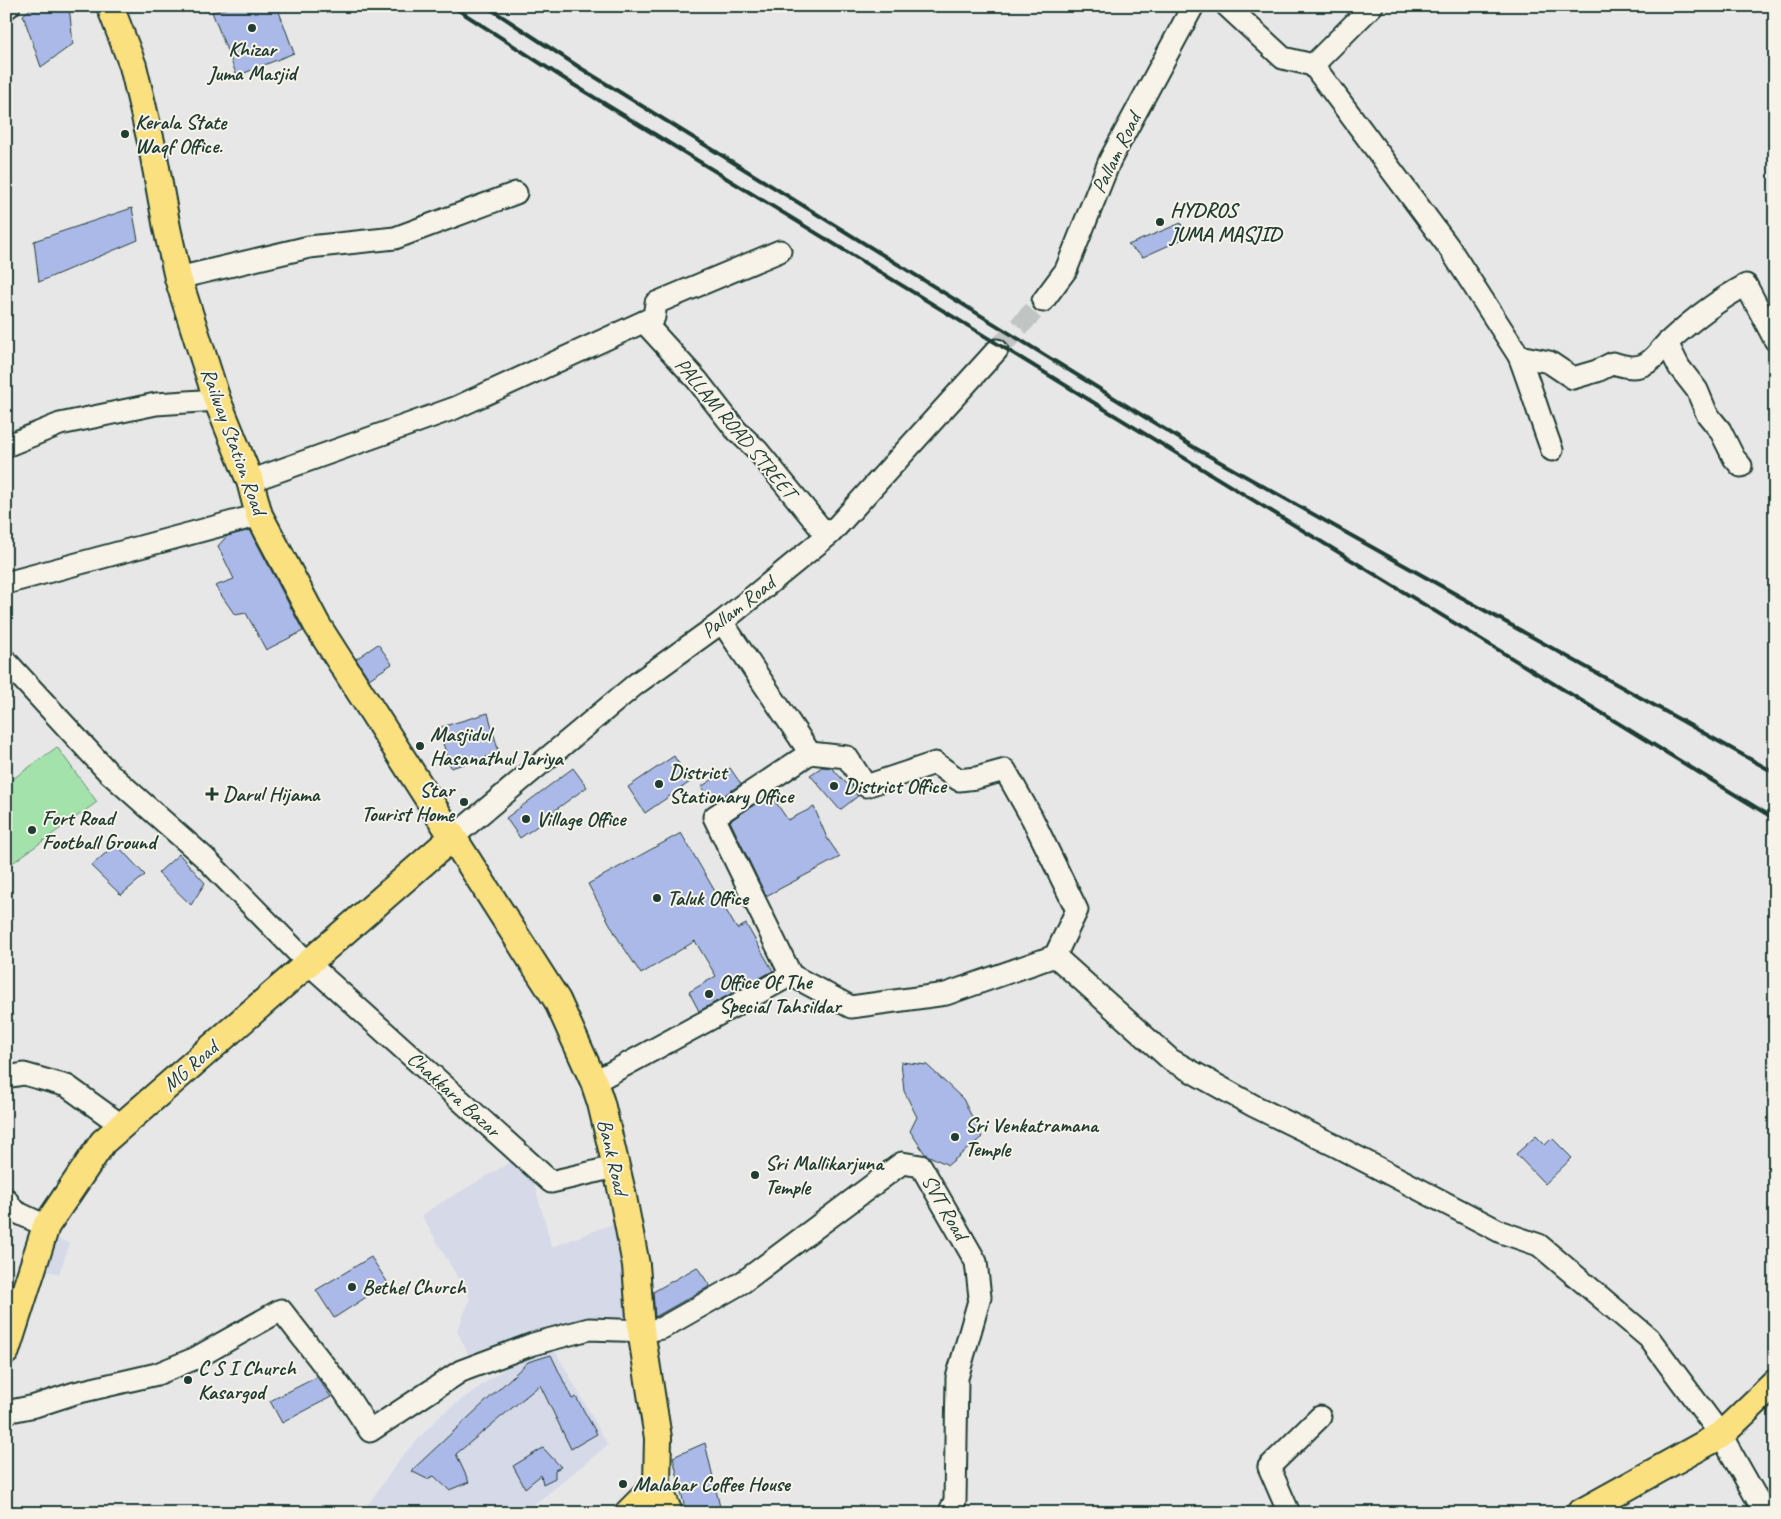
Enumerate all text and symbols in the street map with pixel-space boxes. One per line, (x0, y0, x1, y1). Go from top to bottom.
marker: Khizar Juma Masjid (246, 22, 258, 34)
place label: Khizar Juma Masjid (206, 36, 300, 86)
street label: Pallam Road (1085, 105, 1148, 198)
place label: Kerala State Waqf Office. (135, 109, 228, 159)
marker: Kerala State Waqf Office. (119, 128, 131, 140)
place label: HYDROS JUMA MASJID (1168, 197, 1284, 247)
marker: HYDROS JUMA MASJID (1154, 216, 1166, 228)
street label: PALLAM ROAD STREET (669, 352, 805, 507)
street label: Railway Station Road (195, 364, 274, 521)
street label: Pallam Road (696, 568, 783, 644)
place label: Masjidul Hasanathul Jariya (430, 721, 564, 771)
marker: Masjidul Hasanathul Jariya (414, 740, 426, 752)
place label: District Stationary Office (669, 759, 795, 810)
place label: District Office (844, 773, 948, 799)
place label: Star Tourist Home (361, 777, 456, 827)
marker: District Stationary Office (653, 778, 665, 790)
marker: District Office (828, 780, 840, 792)
place label: Darul Hijama (223, 781, 321, 807)
marker: Darul Hijama (205, 787, 219, 801)
marker: Star Tourist Home (458, 796, 470, 808)
place label: Fort Road Football Ground (42, 805, 159, 855)
place label: Village Office (536, 806, 627, 832)
marker: Village Office (520, 813, 532, 825)
marker: Fort Road Football Ground (26, 824, 38, 836)
place label: Taluk Office (667, 885, 750, 911)
marker: Taluk Office (651, 892, 663, 904)
place label: Office Of The Special Tahsildar (719, 969, 843, 1019)
marker: Office Of The Special Tahsildar (703, 988, 715, 1000)
street label: MG Road (157, 1032, 226, 1097)
street label: Chakkara Bazar (402, 1045, 507, 1144)
place label: Sri Venkatramana Temple (965, 1112, 1100, 1162)
street label: Bank Road (592, 1117, 635, 1200)
marker: Sri Venkatramana Temple (949, 1131, 961, 1143)
place label: Sri Mallikarjuna Temple (765, 1150, 885, 1200)
marker: Sri Mallikarjuna Temple (749, 1169, 761, 1181)
street label: SVT Road (916, 1170, 976, 1247)
place label: Bethel Church (362, 1274, 467, 1300)
marker: Bethel Church (346, 1281, 358, 1293)
place label: C S I Church Kasargod (198, 1355, 297, 1405)
marker: C S I Church Kasargod (182, 1374, 194, 1386)
place label: Malabar Coffee House (633, 1471, 792, 1497)
marker: Malabar Coffee House (617, 1478, 629, 1490)

